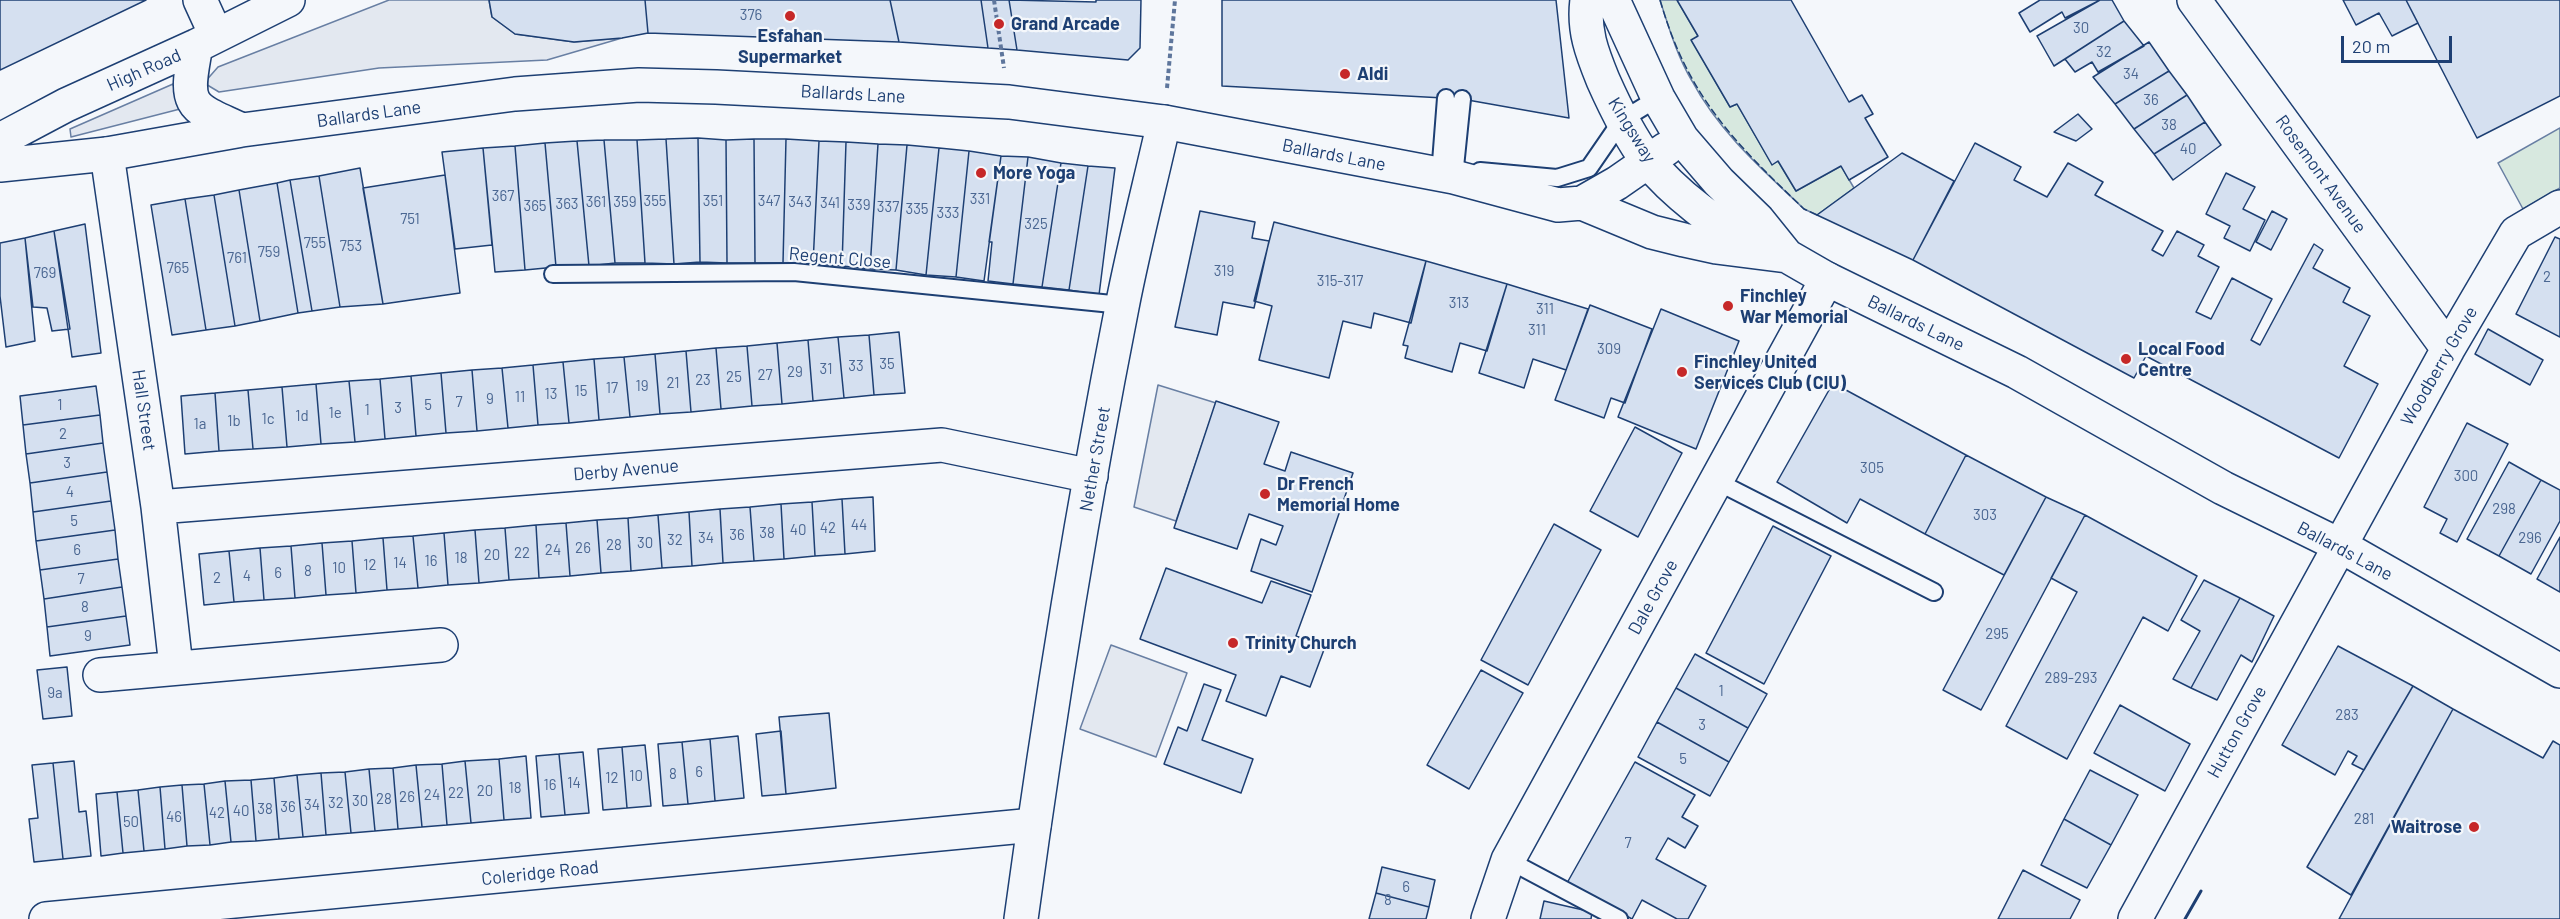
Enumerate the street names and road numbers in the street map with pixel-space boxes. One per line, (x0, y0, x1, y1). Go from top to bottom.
street label: High Road (103, 44, 185, 96)
street label: Ballards Lane (800, 80, 906, 108)
street label: Kingsway (1603, 93, 1661, 167)
street label: Ballards Lane (316, 96, 422, 132)
street label: Rosemont Avenue (2271, 111, 2371, 237)
street label: Ballards Lane (1280, 134, 1388, 176)
street label: Regent Close (788, 243, 892, 273)
street label: Ballards Lane (1864, 290, 1968, 356)
street label: Woodberry Grove (2396, 303, 2482, 429)
street label: Hall Street (128, 368, 160, 452)
street label: Nether Street (1075, 405, 1115, 513)
street label: Derby Avenue (572, 455, 680, 485)
street label: Ballards Lane (2294, 517, 2396, 585)
street label: Dale Grove (1624, 556, 1682, 638)
street label: Hutton Grove (2203, 682, 2271, 782)
street label: Coleridge Road (480, 856, 600, 890)

